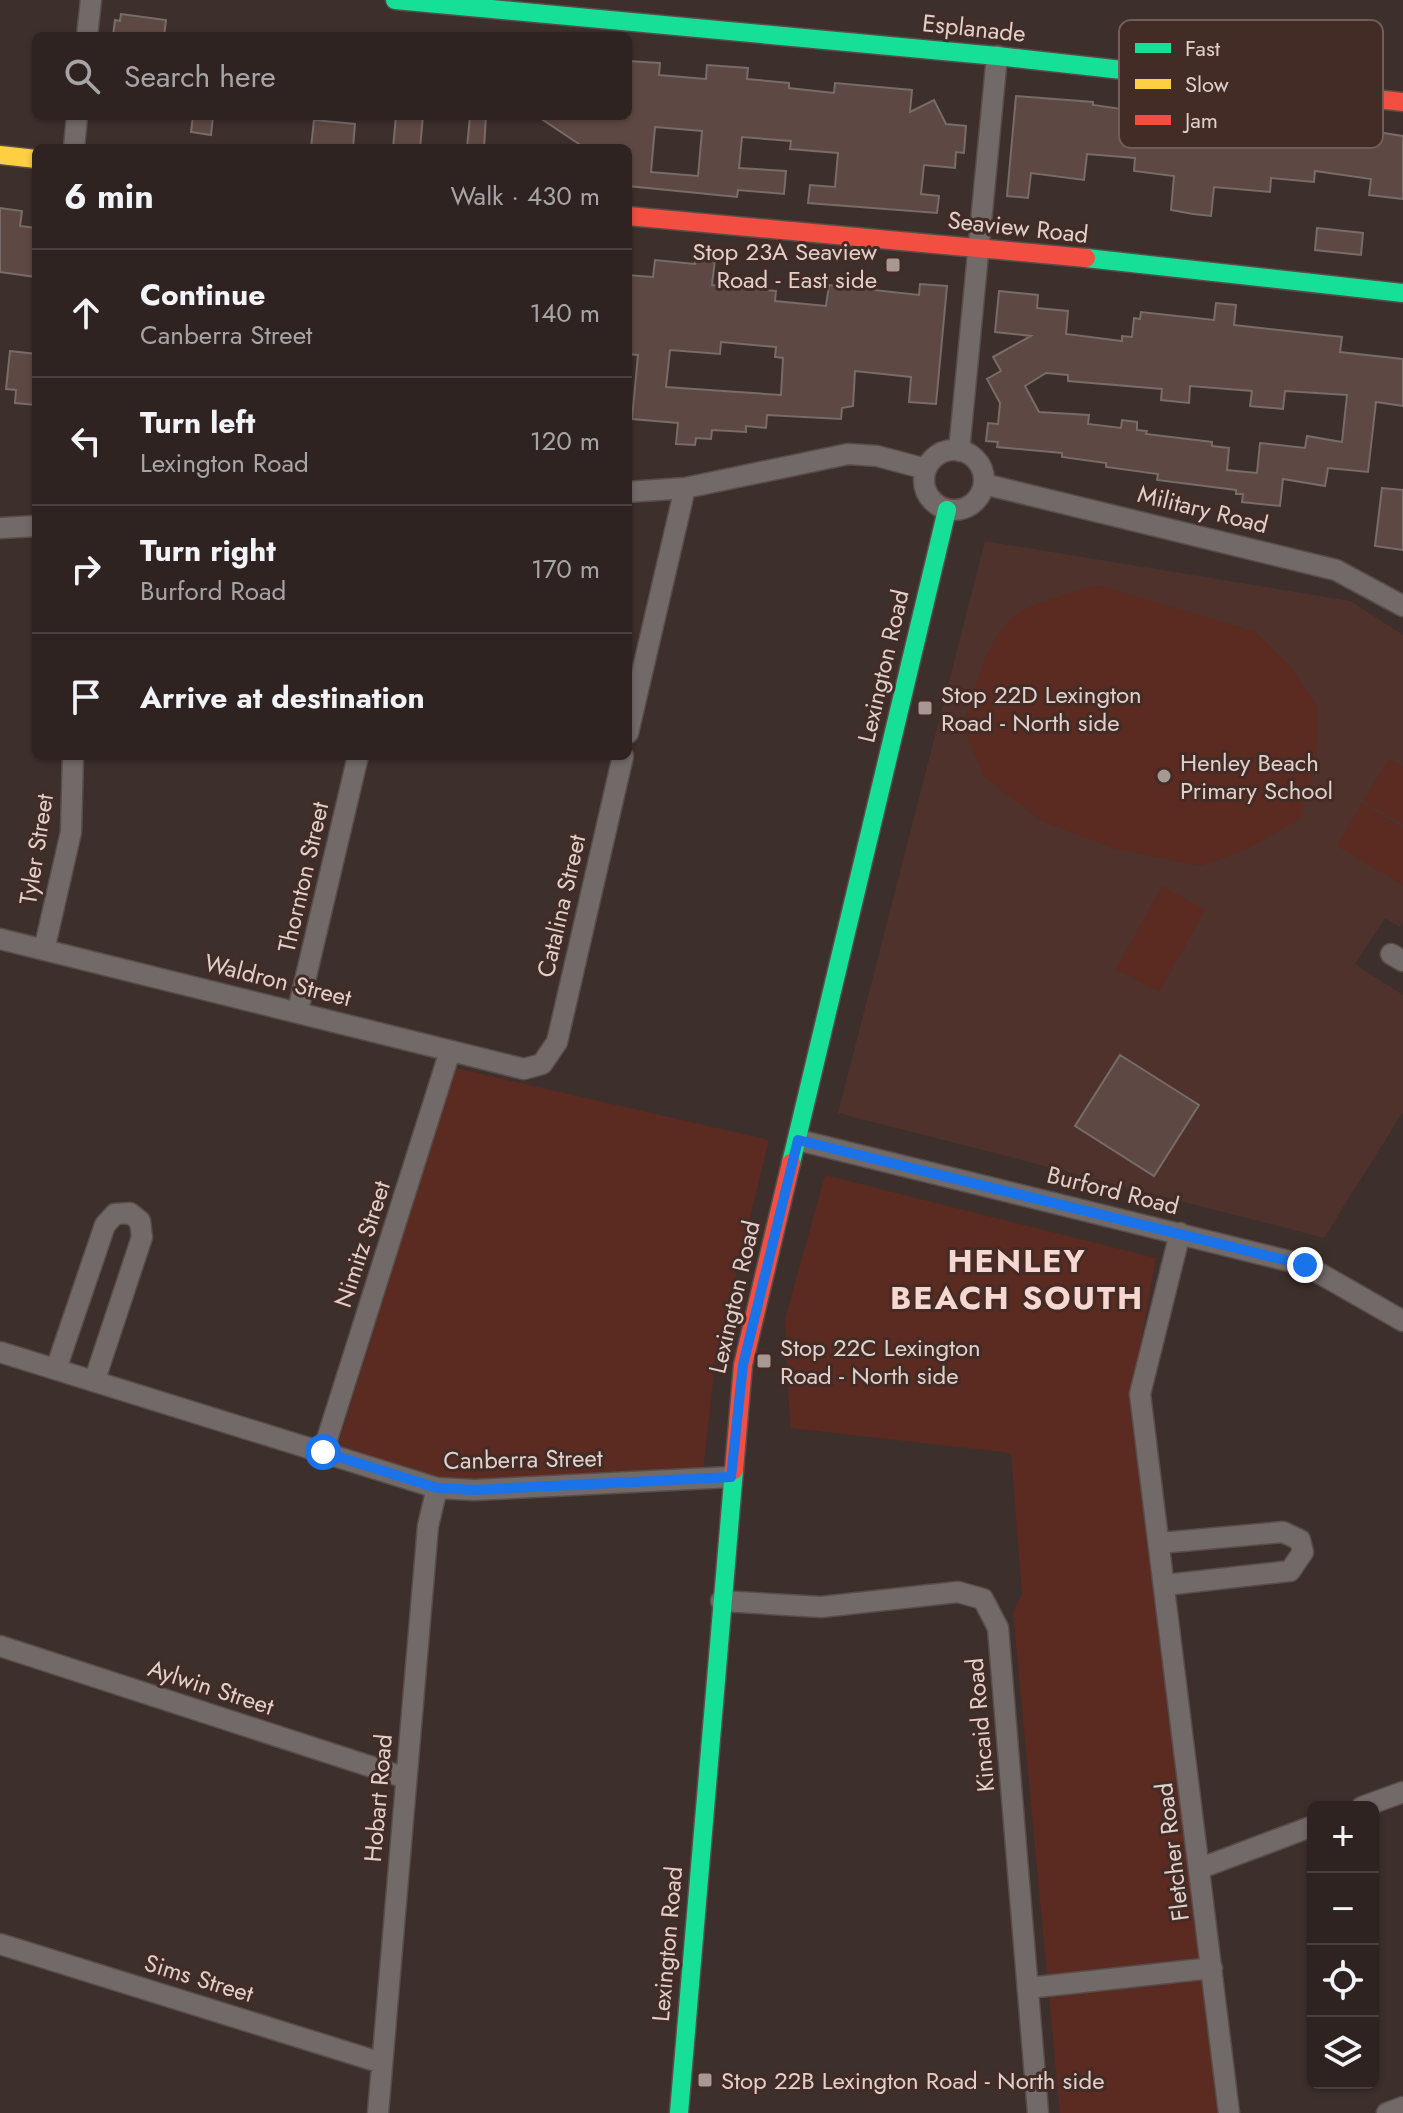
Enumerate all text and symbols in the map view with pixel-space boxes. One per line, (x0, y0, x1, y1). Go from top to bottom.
street label: Esplanade (921, 5, 1027, 51)
legend (1119, 20, 1383, 148)
search box (32, 32, 632, 120)
text: Fast (1185, 32, 1221, 64)
icon: search (60, 54, 104, 98)
text: Search here (124, 55, 276, 98)
text: Slow (1185, 68, 1229, 100)
text: Jam (1182, 104, 1218, 136)
text: 6 min (64, 172, 154, 221)
text: Walk · 430 m (450, 177, 600, 215)
street label: Seaview Road (946, 202, 1090, 252)
place label: Stop 23A Seaview Road - East side (693, 234, 878, 297)
marker: Stop 23A Seaview Road - East side (884, 256, 902, 274)
text: Continue (140, 273, 266, 316)
icon: ahead (64, 291, 108, 335)
text: 140 m (529, 294, 600, 332)
text: Canberra Street (140, 316, 312, 354)
text: Turn left (140, 401, 255, 444)
icon: left (64, 419, 108, 463)
text: 120 m (530, 422, 600, 460)
text: Lexington Road (140, 444, 309, 482)
street label: Military Road (1134, 476, 1272, 542)
text: Turn right (140, 529, 276, 572)
icon: right (64, 547, 108, 591)
text: 170 m (531, 550, 600, 588)
text: Burford Road (140, 572, 286, 610)
street label: Lexington Road (848, 586, 918, 746)
icon: arrive (64, 675, 108, 719)
text: Arrive at destination (140, 676, 425, 719)
place label: Stop 22D Lexington Road - North side (941, 677, 1142, 740)
marker: Stop 22D Lexington Road - North side (916, 699, 934, 717)
place label: Henley Beach Primary School (1180, 745, 1333, 808)
marker: Henley Beach Primary School (1155, 767, 1173, 785)
street label: Tyler Street (10, 791, 62, 907)
street label: Thornton Street (269, 798, 337, 956)
street label: Catalina Street (528, 831, 594, 981)
street label: Waldron Street (201, 945, 355, 1015)
street label: Burford Road (1043, 1157, 1183, 1223)
street label: Nimitz Street (325, 1176, 399, 1312)
street label: Lexington Road (699, 1217, 769, 1377)
district label: HENLEY BEACH SOUTH (890, 1238, 1144, 1321)
route end (1287, 1247, 1323, 1283)
place label: Stop 22C Lexington Road - North side (780, 1330, 981, 1393)
marker: Stop 22C Lexington Road - North side (755, 1352, 773, 1370)
route start (305, 1434, 341, 1470)
street label: Canberra Street (443, 1440, 603, 1478)
street label: Aylwin Street (144, 1650, 279, 1724)
street label: Kincaid Road (957, 1657, 1003, 1793)
street label: Hobart Road (355, 1732, 401, 1864)
street label: Fletcher Road (1146, 1781, 1198, 1923)
map controls (1307, 1801, 1379, 2089)
button: + (1307, 1801, 1379, 1873)
street label: Lexington Road (643, 1865, 691, 2023)
button: − (1307, 1873, 1379, 1945)
street label: Sims Street (140, 1945, 258, 2011)
button: locate (1307, 1945, 1379, 2017)
button: layers (1307, 2017, 1379, 2089)
place label: Stop 22B Lexington Road - North side (721, 2063, 1105, 2098)
marker: Stop 22B Lexington Road - North side (696, 2071, 714, 2089)

